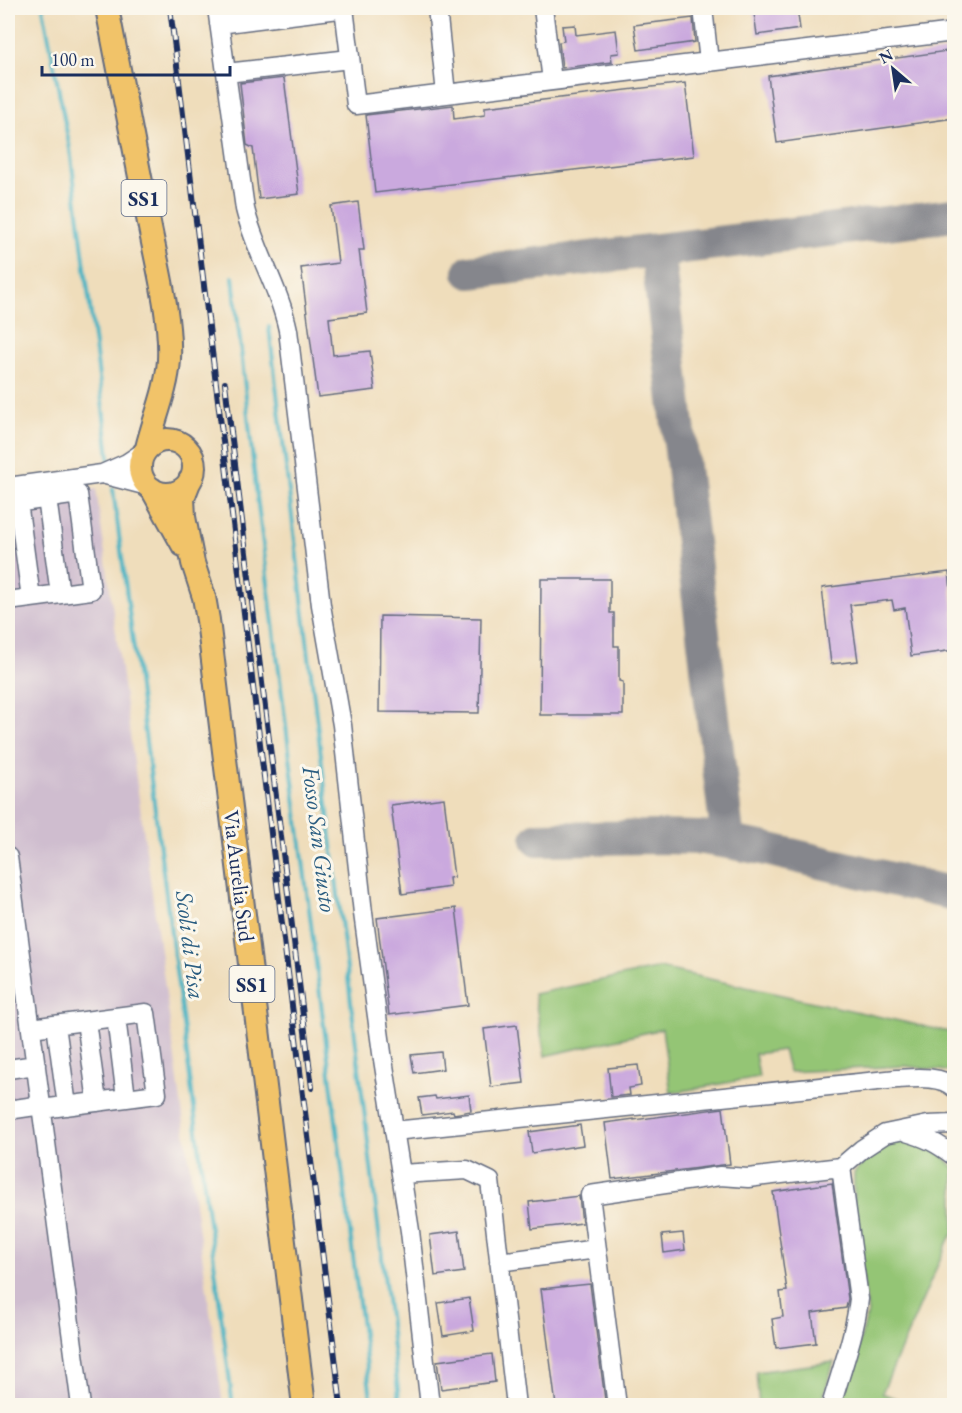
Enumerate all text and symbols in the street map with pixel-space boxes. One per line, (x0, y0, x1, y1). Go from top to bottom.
scale bar (42, 39, 230, 77)
north arrow (863, 39, 923, 99)
text: N (875, 44, 897, 69)
text: 100 m (51, 48, 95, 71)
road number: SS1 (122, 180, 166, 216)
water label: Fosso San Giusto (296, 763, 344, 914)
street label: Via Aurelia Sud (217, 808, 262, 944)
water label: Scoli di Pisa (169, 888, 213, 1001)
road number: SS1 (230, 966, 274, 1002)

